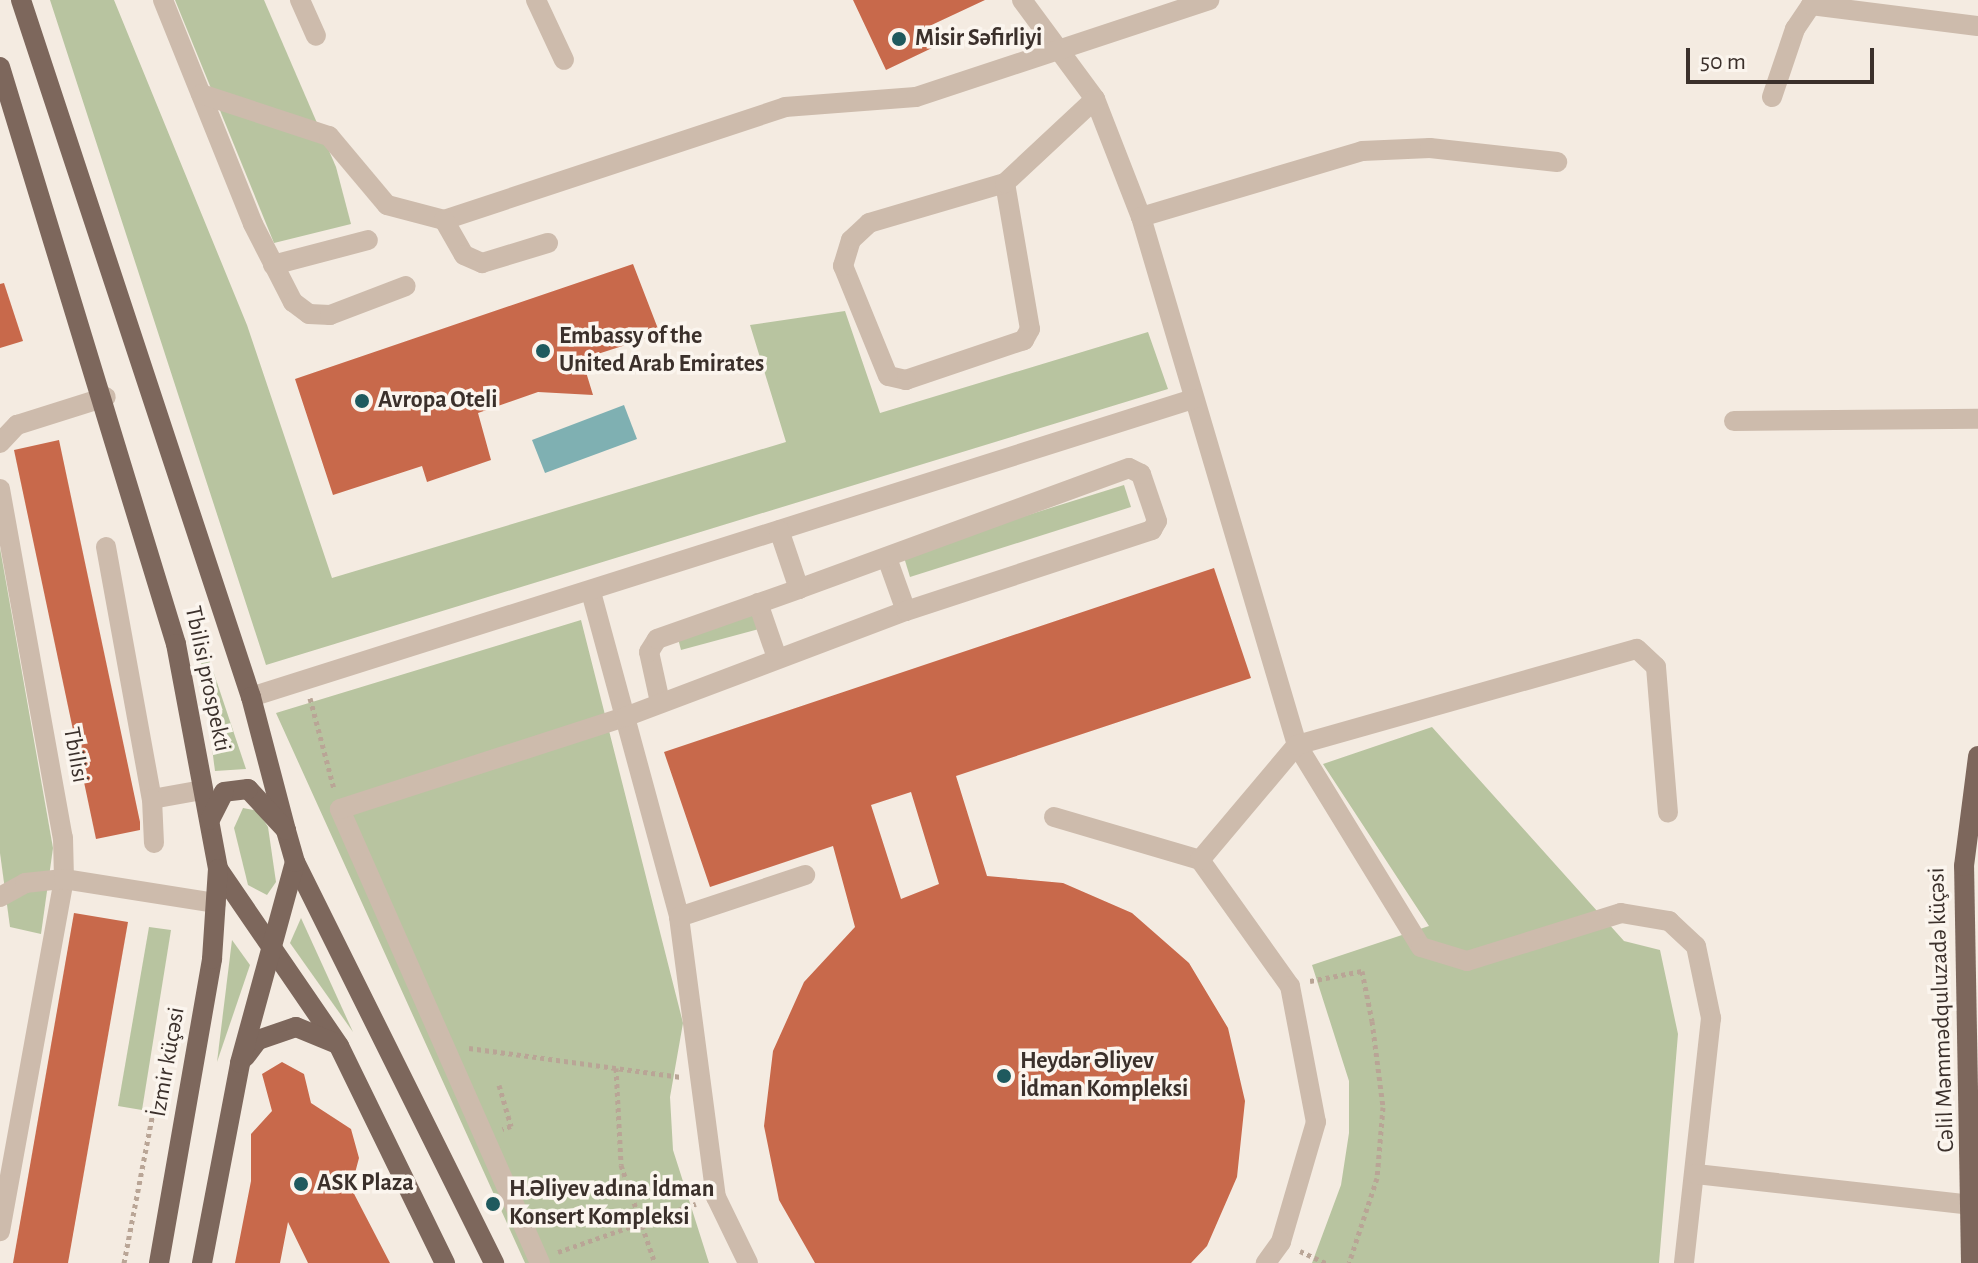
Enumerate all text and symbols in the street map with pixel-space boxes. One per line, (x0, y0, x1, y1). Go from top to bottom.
place label: Misir Səfirliyi (915, 25, 1042, 53)
marker: Misir Səfirliyi (890, 30, 908, 48)
scale bar (1690, 32, 1878, 82)
text: 50 m (1700, 50, 1746, 74)
place label: Embassy of the United Arab Emirates (559, 323, 764, 379)
marker: Embassy of the United Arab Emirates (534, 342, 552, 360)
place label: Avropa Oteli (378, 387, 497, 415)
marker: Avropa Oteli (353, 392, 371, 410)
street label: Tbilisi prospekti (178, 604, 236, 754)
street label: Tbilisi (56, 725, 94, 785)
street label: Cəlil Məmmədquluzadə küçəsi (1923, 867, 1961, 1153)
street label: İzmir küçəsi (144, 1005, 192, 1119)
place label: Heydər Əliyev İdman Kompleksi (1020, 1048, 1188, 1104)
marker: Heydər Əliyev İdman Kompleksi (995, 1067, 1013, 1085)
place label: ASK Plaza (317, 1170, 414, 1198)
marker: ASK Plaza (292, 1175, 310, 1193)
place label: H.Əliyev adına İdman Konsert Kompleksi (509, 1176, 714, 1232)
marker: H.Əliyev adına İdman Konsert Kompleksi (484, 1195, 502, 1213)

